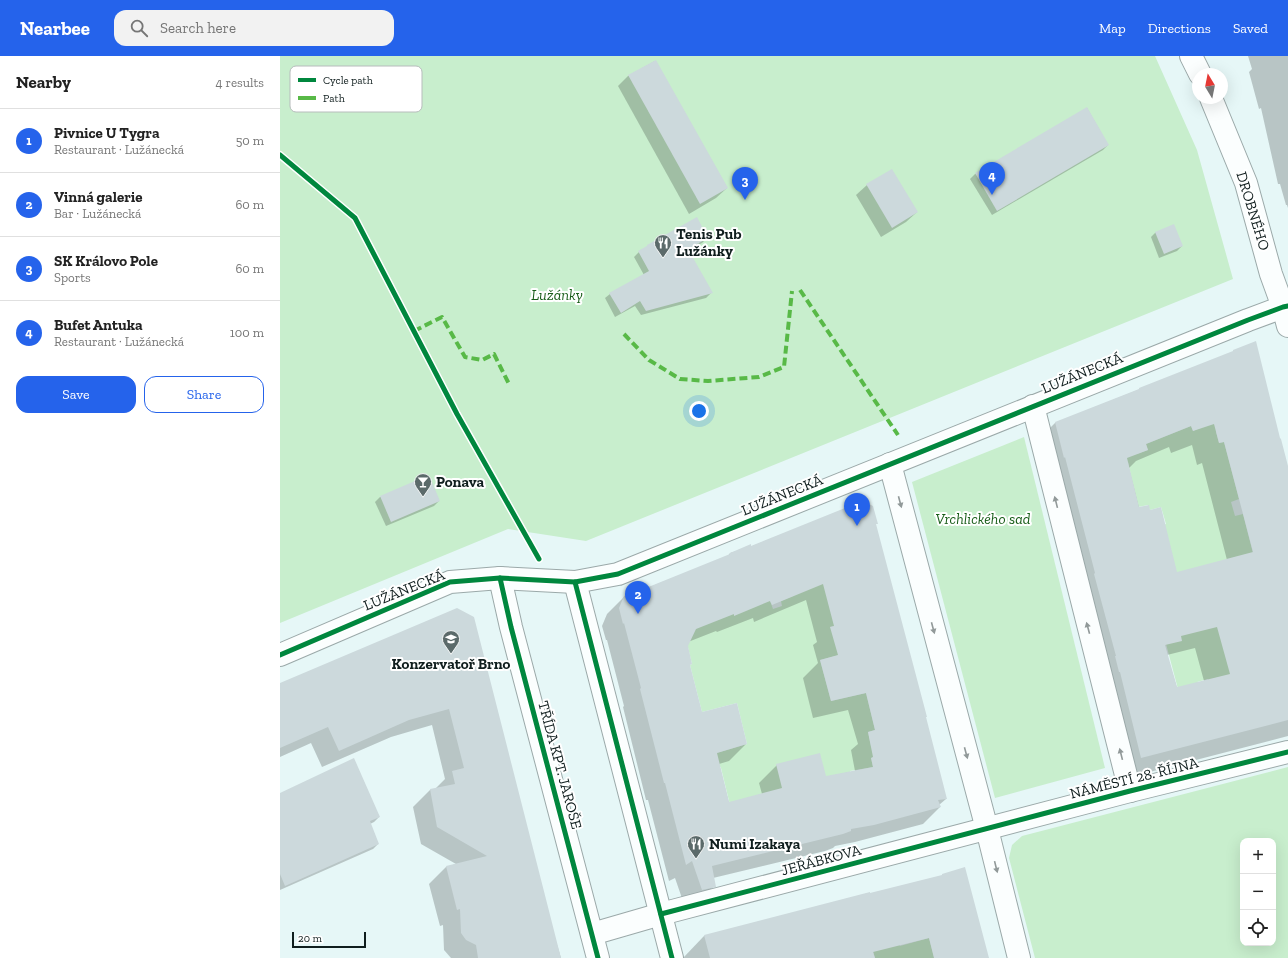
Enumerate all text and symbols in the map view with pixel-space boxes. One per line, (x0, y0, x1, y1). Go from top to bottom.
search box (114, 10, 394, 46)
text: Nearbee (20, 17, 90, 40)
icon: search (128, 17, 150, 39)
text: Search here (160, 19, 236, 37)
text: Map (1099, 20, 1126, 37)
text: Directions (1148, 20, 1211, 37)
text: Saved (1233, 20, 1268, 37)
legend (290, 66, 422, 112)
north arrow (1192, 68, 1228, 104)
text: Nearby (16, 72, 71, 92)
text: Cycle path (323, 74, 374, 87)
text: 4 results (216, 75, 264, 90)
text: Path (323, 92, 346, 105)
text: Pivnice U Tygra (54, 124, 160, 142)
text: 1 (26, 133, 32, 148)
text: 50 m (236, 133, 264, 148)
text: Restaurant · Lužánecká (54, 142, 184, 157)
pin: 4 (979, 162, 1005, 195)
pin: 3 (732, 167, 758, 200)
street label: DROBNÉHO (1233, 169, 1274, 253)
text: Vinná galerie (54, 188, 143, 206)
text: 2 (26, 197, 32, 212)
text: 60 m (235, 197, 264, 212)
text: Bar · Lužánecká (54, 206, 141, 221)
place label: Tenis Pub Lužánky (676, 225, 741, 260)
restaurant icon: Tenis Pub Lužánky (653, 233, 673, 258)
text: SK Královo Pole (54, 252, 158, 270)
text: 3 (26, 261, 32, 276)
text: 60 m (235, 261, 264, 276)
text: Sports (54, 270, 91, 285)
park label: Lužánky (531, 286, 583, 304)
text: Bufet Antuka (54, 316, 143, 334)
text: 4 (25, 325, 33, 340)
text: 100 m (230, 325, 264, 340)
text: Restaurant · Lužánecká (54, 334, 184, 349)
street label: LUŽÁNECKÁ (1039, 348, 1125, 397)
button: Save (16, 376, 136, 413)
button: Share (144, 376, 264, 413)
your location (689, 401, 709, 421)
street label: LUŽÁNECKÁ (739, 470, 825, 519)
bar icon: Ponava (413, 472, 433, 497)
place label: Ponava (436, 473, 485, 491)
pin: 1 (844, 493, 870, 526)
one-way arrow (1053, 495, 1059, 507)
one-way arrow (897, 496, 903, 508)
park label: Vrchlického sad (936, 510, 1031, 528)
street label: LUŽÁNECKÁ (361, 565, 447, 614)
pin: 2 (625, 581, 651, 614)
one-way arrow (1085, 621, 1091, 634)
one-way arrow (930, 622, 936, 634)
school or university icon: Konzervatoř Brno (441, 629, 461, 654)
place label: Konzervatoř Brno (392, 655, 511, 673)
street label: TŘÍDA KPT. JAROŠE (534, 699, 586, 831)
one-way arrow (964, 747, 970, 760)
one-way arrow (1117, 747, 1123, 760)
street label: NÁMĚSTÍ 28. ŘÍJNA (1068, 753, 1200, 803)
restaurant icon: Numi Izakaya (686, 834, 706, 859)
place label: Numi Izakaya (709, 835, 801, 853)
map controls (1240, 838, 1276, 946)
button: + (1240, 838, 1276, 874)
street label: JEŘÁBKOVA (779, 841, 863, 879)
one-way arrow (993, 861, 999, 873)
button: − (1240, 874, 1276, 910)
button: locate (1240, 910, 1276, 946)
scale bar (292, 930, 366, 949)
text: 20 m (298, 932, 322, 945)

